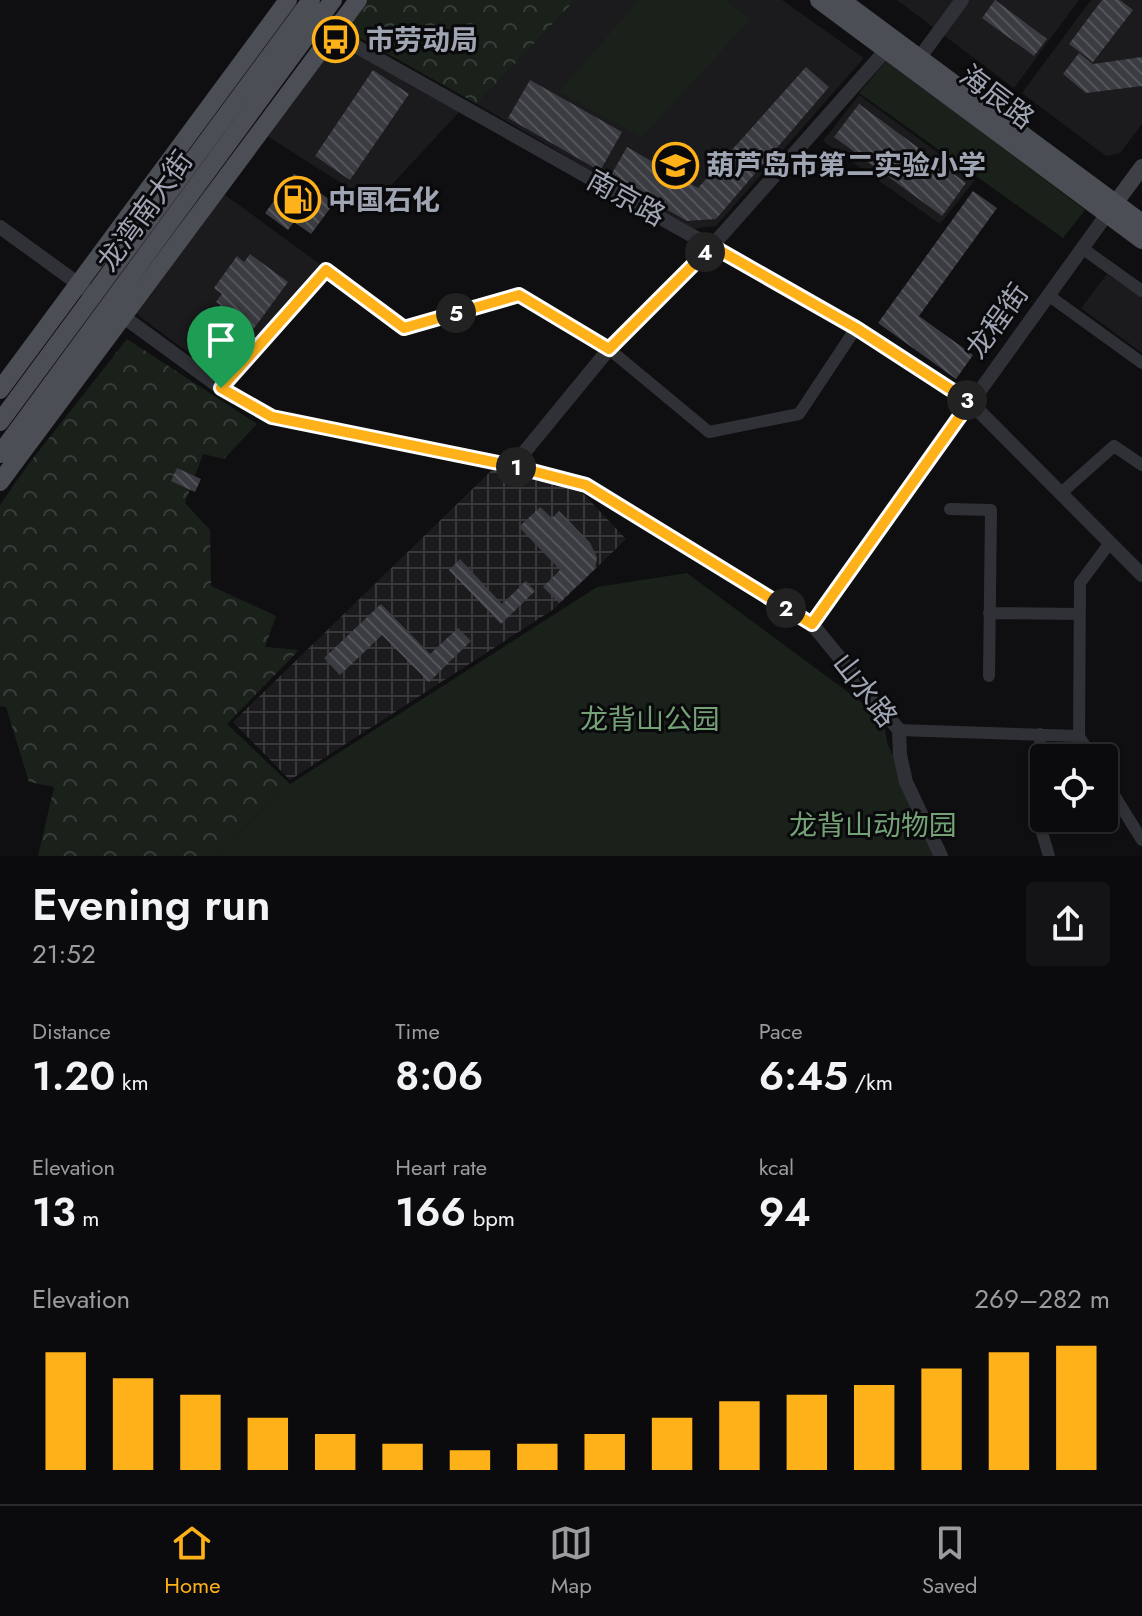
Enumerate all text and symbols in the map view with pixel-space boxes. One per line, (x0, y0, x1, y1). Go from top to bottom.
bus stop icon: 市劳动局 (311, 16, 359, 64)
place label: 市劳动局 (366, 20, 478, 61)
street label: 海辰路 (951, 55, 1043, 139)
school or university icon: 葫芦岛市第二实验小学 (651, 141, 699, 189)
street label: 龙湾南大街 (87, 142, 203, 280)
place label: 葫芦岛市第二实验小学 (706, 145, 986, 186)
street label: 南京路 (579, 160, 673, 236)
fuel station icon: 中国石化 (273, 176, 321, 224)
place label: 中国石化 (328, 180, 440, 221)
pin: 4 (685, 232, 725, 272)
text: 4 (697, 236, 713, 268)
street label: 龙程街 (956, 275, 1038, 367)
pin: 5 (436, 293, 476, 333)
text: 5 (449, 297, 463, 329)
pin (187, 306, 255, 388)
icon: arrive (199, 318, 243, 362)
pin: 3 (947, 380, 987, 420)
text: 3 (960, 384, 974, 416)
pin: 1 (496, 447, 536, 487)
text: 1 (510, 451, 522, 483)
pin: 2 (766, 588, 806, 628)
text: 2 (779, 592, 793, 624)
street label: 山水路 (823, 644, 907, 736)
park label: 龙背山公园 (580, 699, 720, 740)
map controls (1030, 744, 1118, 832)
button: locate (1030, 744, 1118, 832)
park label: 龙背山动物园 (789, 805, 957, 846)
text: Evening run (32, 873, 271, 937)
button: share (1026, 882, 1110, 966)
text: 21:52 (32, 935, 96, 973)
text: Distance (32, 1015, 111, 1047)
text: Time (395, 1015, 440, 1047)
text: Pace (759, 1015, 802, 1047)
text: 1.20 (32, 1047, 115, 1105)
text: 8:06 (395, 1047, 483, 1105)
text: 6:45 (759, 1047, 848, 1105)
text: km (115, 1066, 149, 1098)
text: /km (848, 1066, 893, 1098)
text: Elevation (32, 1151, 115, 1183)
text: Heart rate (395, 1151, 487, 1183)
text: kcal (759, 1151, 794, 1183)
text: 13 (32, 1183, 76, 1241)
text: 166 (395, 1183, 466, 1241)
text: 94 (759, 1183, 811, 1241)
text: m (76, 1202, 99, 1234)
text: bpm (466, 1202, 515, 1234)
text: Elevation (32, 1280, 130, 1318)
text: 269–282 m (974, 1280, 1110, 1318)
tab: Home (164, 1521, 221, 1601)
tab: Map (549, 1521, 593, 1601)
tab: Saved (922, 1521, 978, 1601)

